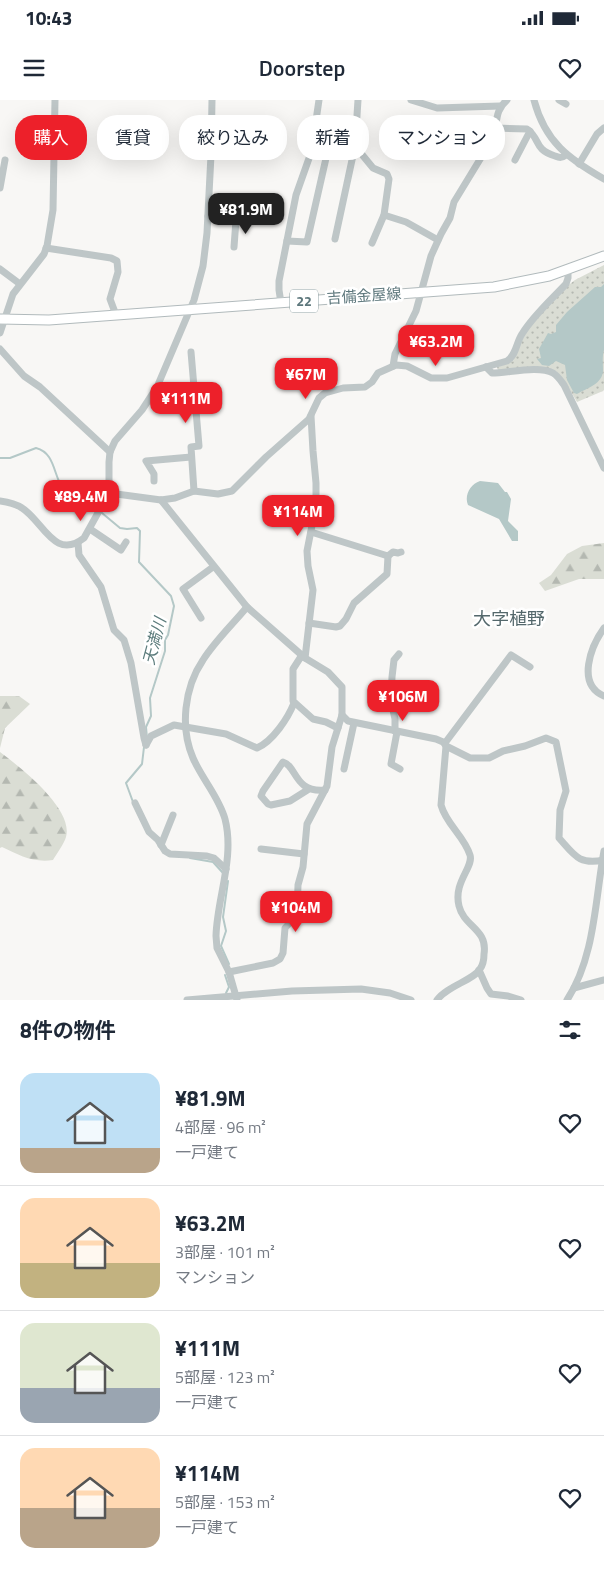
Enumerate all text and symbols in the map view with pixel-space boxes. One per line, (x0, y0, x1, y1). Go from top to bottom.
text: 10:43 (25, 3, 72, 32)
text: Doorstep (259, 51, 345, 85)
icon: menu (20, 54, 48, 82)
icon: heart (556, 54, 584, 82)
chip: 購入 (15, 115, 87, 160)
chip: 賃貸 (97, 115, 169, 160)
chip: 絞り込み (179, 115, 287, 160)
chip: 新着 (297, 115, 369, 160)
chip: マンション (379, 115, 505, 160)
pin: ¥81.9M (205, 192, 287, 235)
text: ¥81.9M (219, 197, 273, 221)
street label: 吉備金屋線 (326, 281, 402, 310)
road number: 22 (290, 290, 318, 312)
pin: ¥63.2M (395, 324, 477, 367)
text: ¥63.2M (409, 329, 463, 353)
pin: ¥67M (276, 358, 336, 400)
text: ¥67M (286, 362, 326, 386)
pin: ¥111M (151, 382, 221, 424)
text: ¥111M (161, 386, 211, 410)
pin: ¥89.4M (40, 480, 122, 522)
text: ¥89.4M (54, 484, 108, 508)
pin: ¥114M (263, 494, 333, 537)
text: ¥114M (273, 499, 323, 523)
district label: 大字植野 (473, 605, 545, 632)
water label: 天満川 (136, 613, 172, 667)
pin: ¥106M (368, 680, 438, 722)
text: ¥106M (378, 684, 428, 708)
pin: ¥104M (261, 890, 331, 933)
text: ¥104M (271, 895, 321, 919)
text: 8件の物件 (20, 1014, 116, 1046)
icon: filters (556, 1016, 584, 1044)
text: ¥81.9M (175, 1082, 245, 1114)
icon: home (60, 1093, 120, 1153)
icon: heart (556, 1109, 584, 1137)
text: 4部屋 · 96 m² (175, 1115, 266, 1139)
text: 一戸建て (175, 1140, 239, 1164)
text: ¥63.2M (175, 1207, 245, 1239)
icon: home (60, 1218, 120, 1278)
icon: heart (556, 1234, 584, 1262)
text: 3部屋 · 101 m² (175, 1240, 275, 1264)
text: マンション (175, 1265, 255, 1289)
text: ¥111M (175, 1332, 240, 1364)
icon: home (60, 1343, 120, 1403)
icon: heart (556, 1359, 584, 1387)
text: 5部屋 · 123 m² (175, 1365, 275, 1389)
text: 一戸建て (175, 1390, 239, 1414)
text: ¥114M (175, 1457, 240, 1489)
icon: home (60, 1468, 120, 1528)
icon: heart (556, 1484, 584, 1512)
text: 5部屋 · 153 m² (175, 1490, 275, 1514)
text: 一戸建て (175, 1515, 239, 1539)

